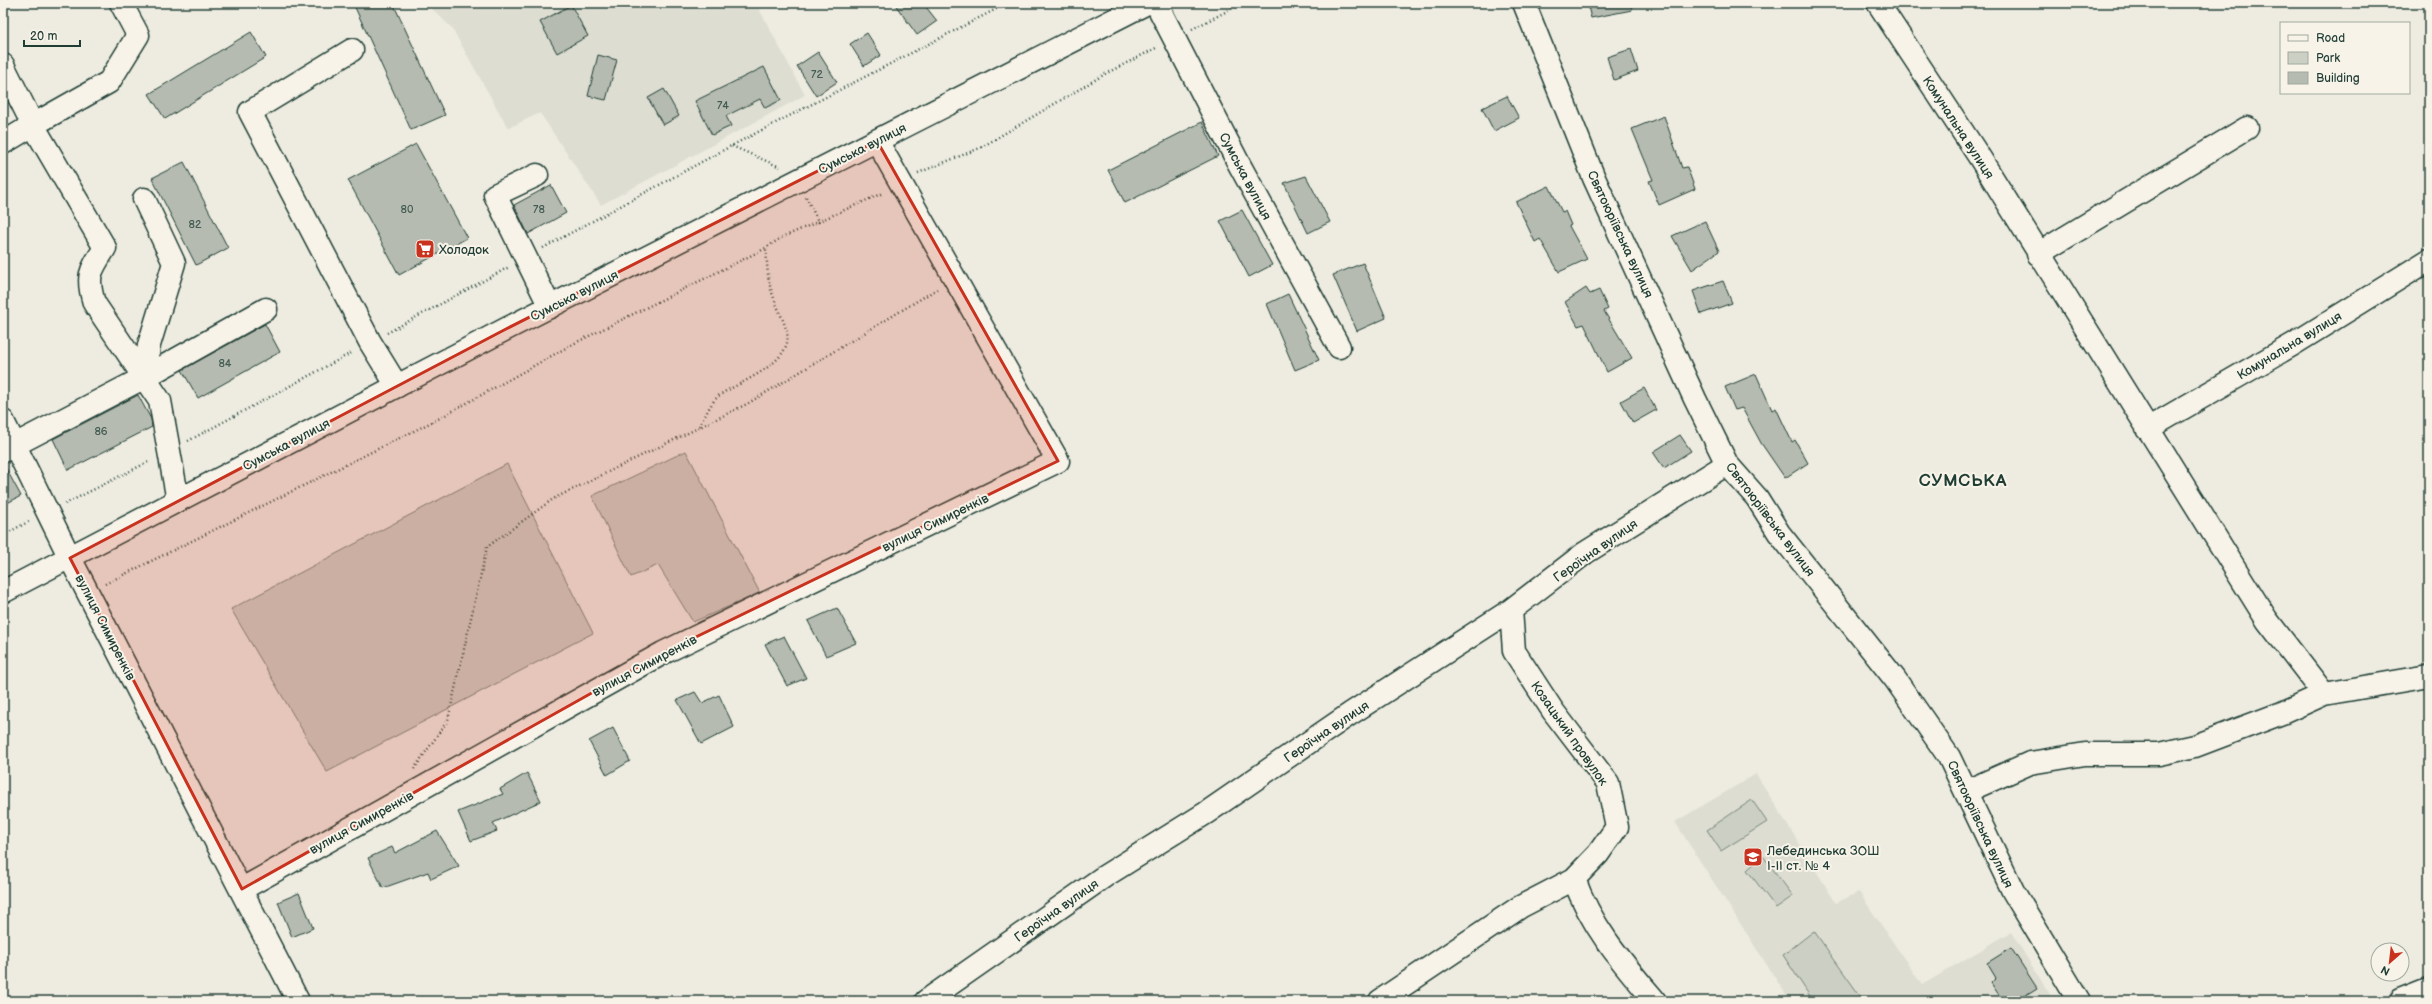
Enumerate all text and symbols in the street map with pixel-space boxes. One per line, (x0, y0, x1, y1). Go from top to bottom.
scale bar (24, 22, 80, 48)
legend (2280, 22, 2410, 94)
text: 20 m (30, 29, 57, 44)
text: Road (2316, 31, 2345, 46)
text: Park (2316, 51, 2340, 66)
house number: 72 (811, 68, 823, 81)
text: Building (2316, 71, 2360, 86)
street label: Комунальна вулиця (1919, 73, 1997, 182)
house number: 74 (717, 99, 729, 112)
street label: Сумська вулиця (816, 120, 909, 178)
street label: Сумська вулиця (1215, 130, 1275, 223)
street label: Святоюріївська вулиця (1584, 168, 1657, 301)
house number: 80 (401, 203, 414, 216)
house number: 78 (533, 203, 545, 216)
house number: 82 (189, 218, 202, 231)
supermarket icon: Холодок (414, 238, 436, 260)
place label: Холодок (439, 242, 489, 258)
street label: Сумська вулиця (528, 267, 621, 325)
street label: Комунальна вулиця (2234, 308, 2345, 383)
house number: 84 (218, 357, 232, 370)
street label: Сумська вулиця (240, 415, 333, 475)
house number: 86 (94, 425, 108, 438)
street label: Святоюріївська вулиця (1722, 459, 1818, 580)
district label: СУМСЬКА (1919, 471, 2007, 491)
street label: вулиця Симиренків (880, 490, 991, 556)
street label: Героїчна вулиця (1550, 516, 1641, 586)
street label: вулиця Симиренків (72, 572, 139, 683)
street label: вулиця Симиренків (589, 631, 700, 700)
street label: Козацький провулок (1527, 678, 1611, 789)
street label: Героїчна вулиця (1281, 697, 1372, 766)
street label: Святоюріївська вулиця (1944, 758, 2017, 891)
street label: вулиця Симиренків (307, 788, 416, 858)
place label: Лебединська ЗОШ І-ІІ ст. № 4 (1766, 843, 1880, 874)
school or university icon: Лебединська ЗОШ І-ІІ ст. № 4 (1742, 846, 1764, 868)
street label: Героїчна вулиця (1011, 876, 1102, 946)
north arrow (2370, 942, 2410, 982)
text: N (2379, 963, 2392, 978)

